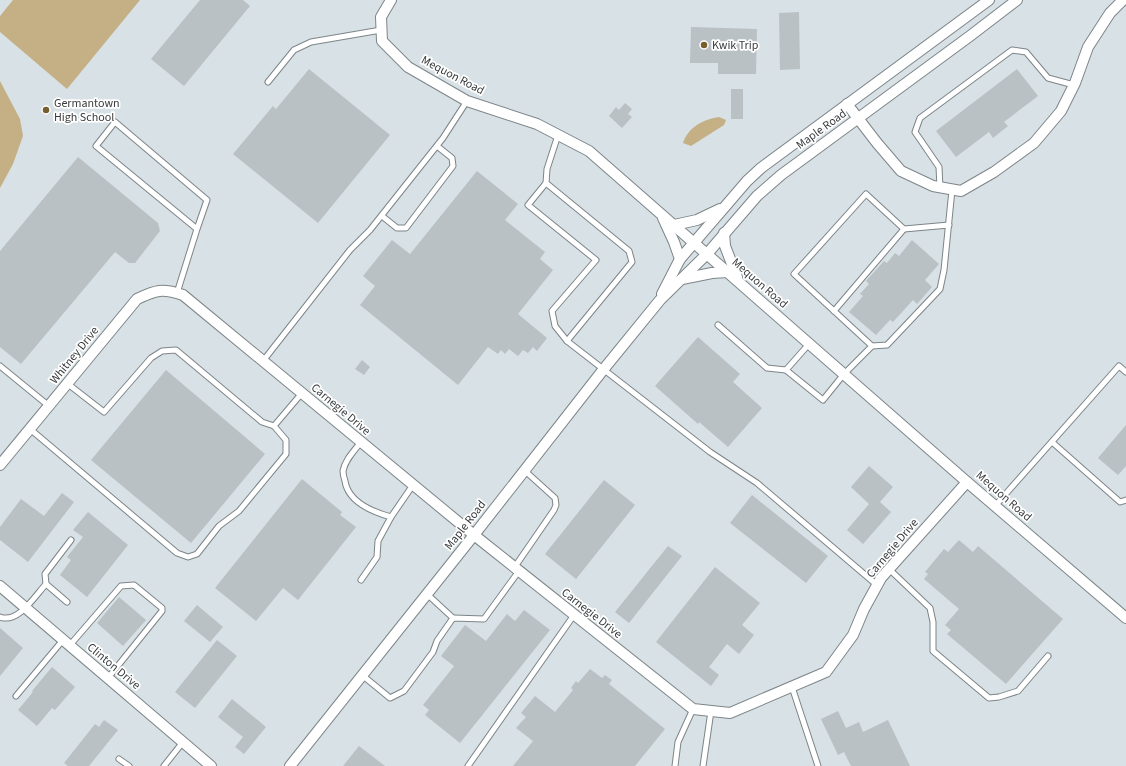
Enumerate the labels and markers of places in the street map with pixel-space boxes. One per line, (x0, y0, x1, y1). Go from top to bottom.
place label: Kwik Trip (712, 37, 759, 54)
marker: Kwik Trip (699, 40, 709, 50)
place label: Germantown High School (54, 95, 120, 126)
marker: Germantown High School (41, 105, 51, 115)

